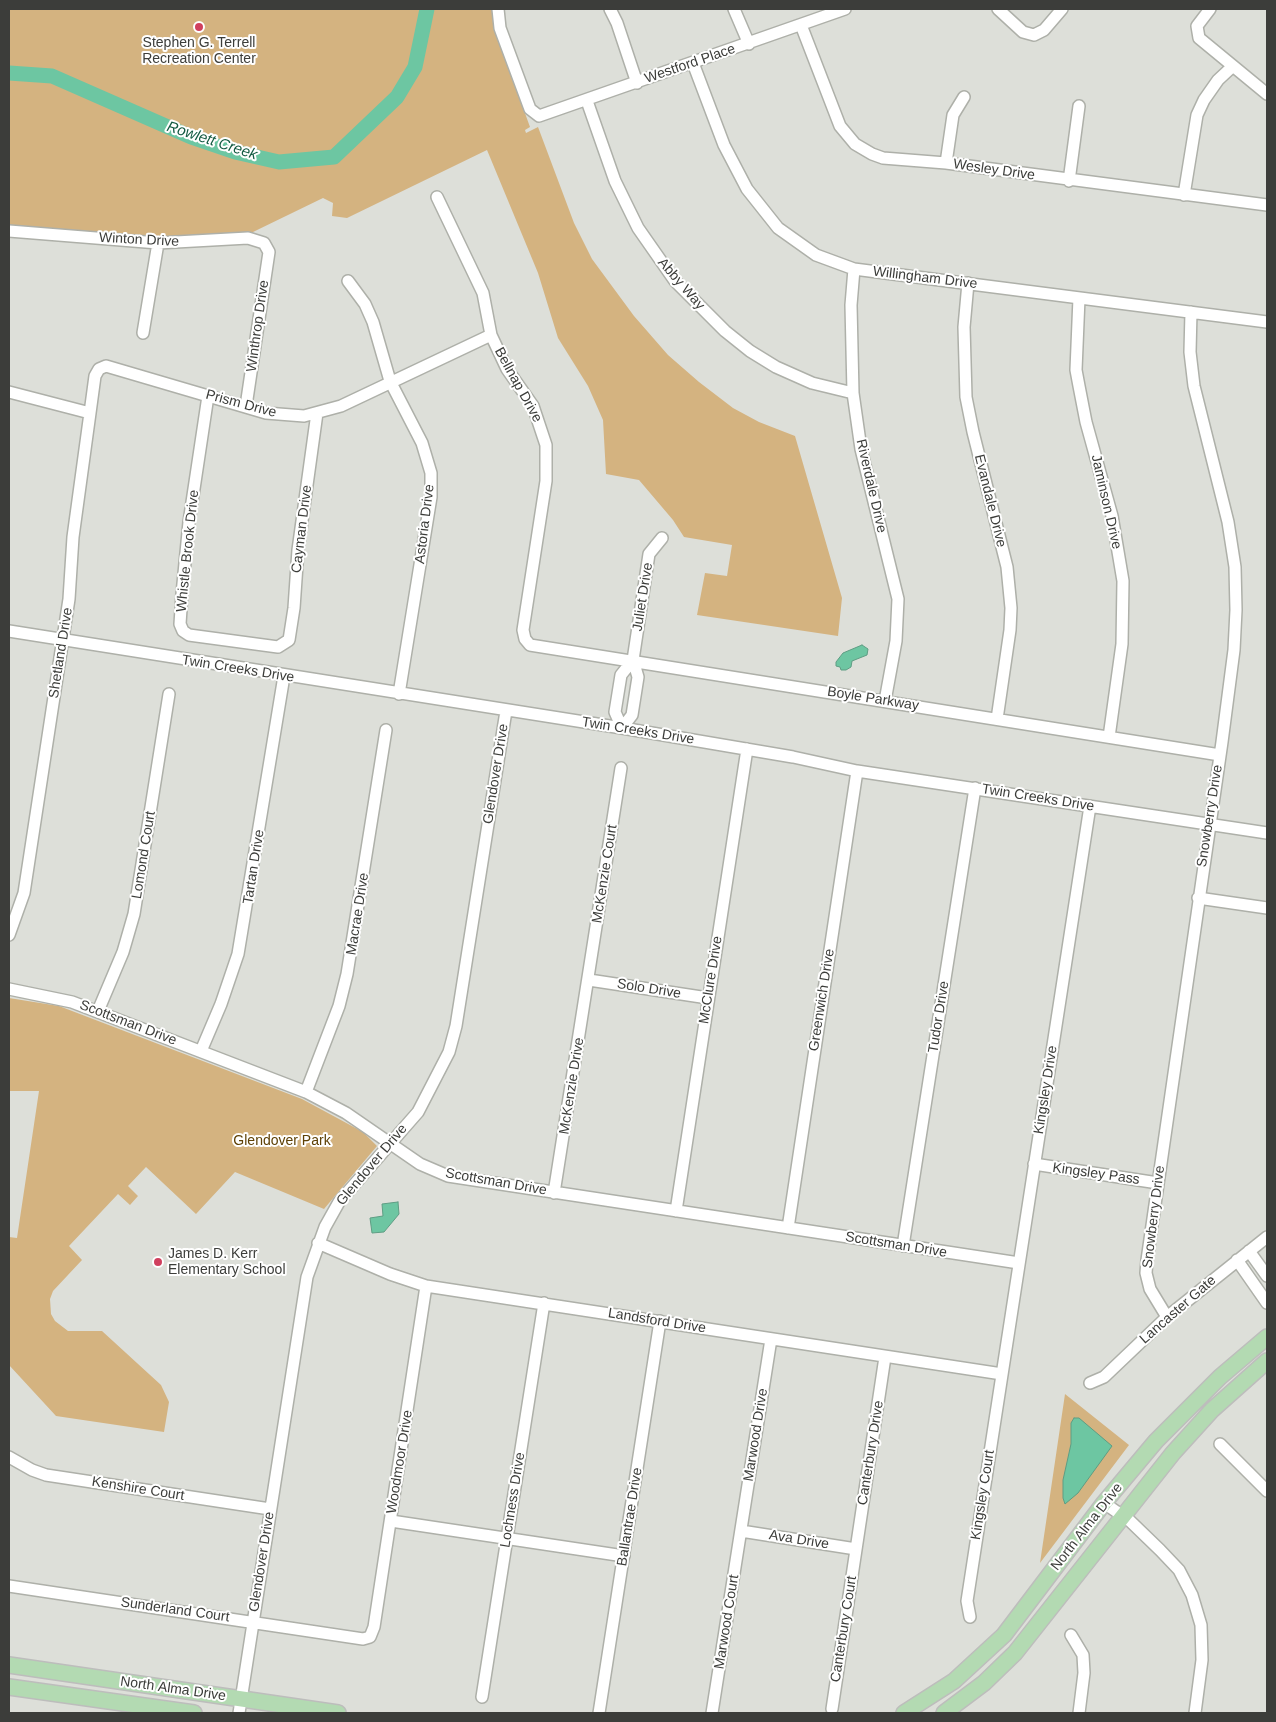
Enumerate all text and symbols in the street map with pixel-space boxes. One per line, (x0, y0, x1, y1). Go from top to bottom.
marker: Stephen G. Terrell Recreation Center (193, 21, 205, 33)
place label: Stephen G. Terrell Recreation Center (142, 35, 256, 68)
street label: Westford Place (643, 41, 737, 87)
water label: Rowlett Creek (164, 118, 260, 164)
street label: Wesley Drive (952, 156, 1036, 184)
street label: Winton Drive (99, 230, 179, 250)
street label: Abby Way (654, 255, 708, 313)
street label: Willingham Drive (872, 263, 978, 293)
street label: Winthrop Drive (243, 279, 273, 373)
street label: Bellnap Drive (490, 345, 546, 425)
street label: Prism Drive (204, 387, 278, 421)
street label: Riverdale Drive (852, 437, 890, 535)
street label: Evandale Drive (970, 453, 1010, 549)
street label: Jaminson Drive (1087, 453, 1125, 551)
street label: Astoria Drive (412, 483, 438, 565)
street label: Cayman Drive (288, 484, 316, 574)
street label: Whistle Brook Drive (173, 489, 203, 613)
street label: Juliet Drive (629, 561, 657, 633)
street label: Shetland Drive (46, 606, 76, 700)
street label: Twin Creeks Drive (181, 652, 295, 686)
street label: Boyle Parkway (826, 683, 920, 715)
street label: Twin Creeks Drive (581, 714, 695, 748)
street label: Glendover Drive (480, 723, 512, 825)
street label: Snowberry Drive (1194, 764, 1226, 868)
street label: Twin Creeks Drive (981, 781, 1095, 815)
street label: Lomond Court (129, 810, 159, 900)
street label: McKenzie Court (589, 824, 621, 924)
street label: Tartan Drive (240, 828, 268, 906)
street label: Macrae Drive (343, 872, 373, 956)
street label: McClure Drive (696, 935, 726, 1025)
street label: Greenwich Drive (806, 948, 838, 1052)
street label: Solo Drive (616, 976, 682, 1002)
street label: Tudor Drive (925, 980, 953, 1054)
street label: Scottsman Drive (77, 997, 179, 1049)
street label: McKenzie Drive (556, 1036, 588, 1136)
street label: Kingsley Drive (1031, 1044, 1061, 1136)
street label: Glendover Drive (333, 1121, 411, 1209)
park label: Glendover Park (233, 1133, 331, 1149)
street label: Kingsley Pass (1051, 1160, 1141, 1188)
street label: Scottsman Drive (444, 1165, 548, 1199)
street label: Snowberry Drive (1139, 1165, 1169, 1269)
street label: Scottsman Drive (844, 1229, 948, 1261)
place label: James D. Kerr Elementary School (168, 1246, 286, 1278)
marker: James D. Kerr Elementary School (152, 1256, 164, 1268)
street label: Lancaster Gate (1136, 1272, 1220, 1348)
street label: Landsford Drive (607, 1305, 707, 1337)
street label: Marwood Drive (740, 1387, 772, 1483)
street label: Canterbury Drive (854, 1399, 888, 1507)
street label: Woodmoor Drive (384, 1409, 416, 1515)
street label: Kingsley Court (968, 1449, 998, 1541)
street label: Lochness Drive (497, 1451, 529, 1549)
street label: Ballantrae Drive (614, 1466, 646, 1568)
street label: Kenshire Court (91, 1473, 185, 1505)
street label: North Alma Drive (1048, 1480, 1126, 1574)
street label: Glendover Drive (246, 1511, 278, 1613)
street label: Ava Drive (768, 1527, 830, 1553)
street label: Marwood Court (711, 1573, 743, 1671)
street label: Canterbury Court (827, 1575, 861, 1683)
street label: Sunderland Court (119, 1594, 231, 1626)
street label: North Alma Drive (119, 1673, 227, 1705)

